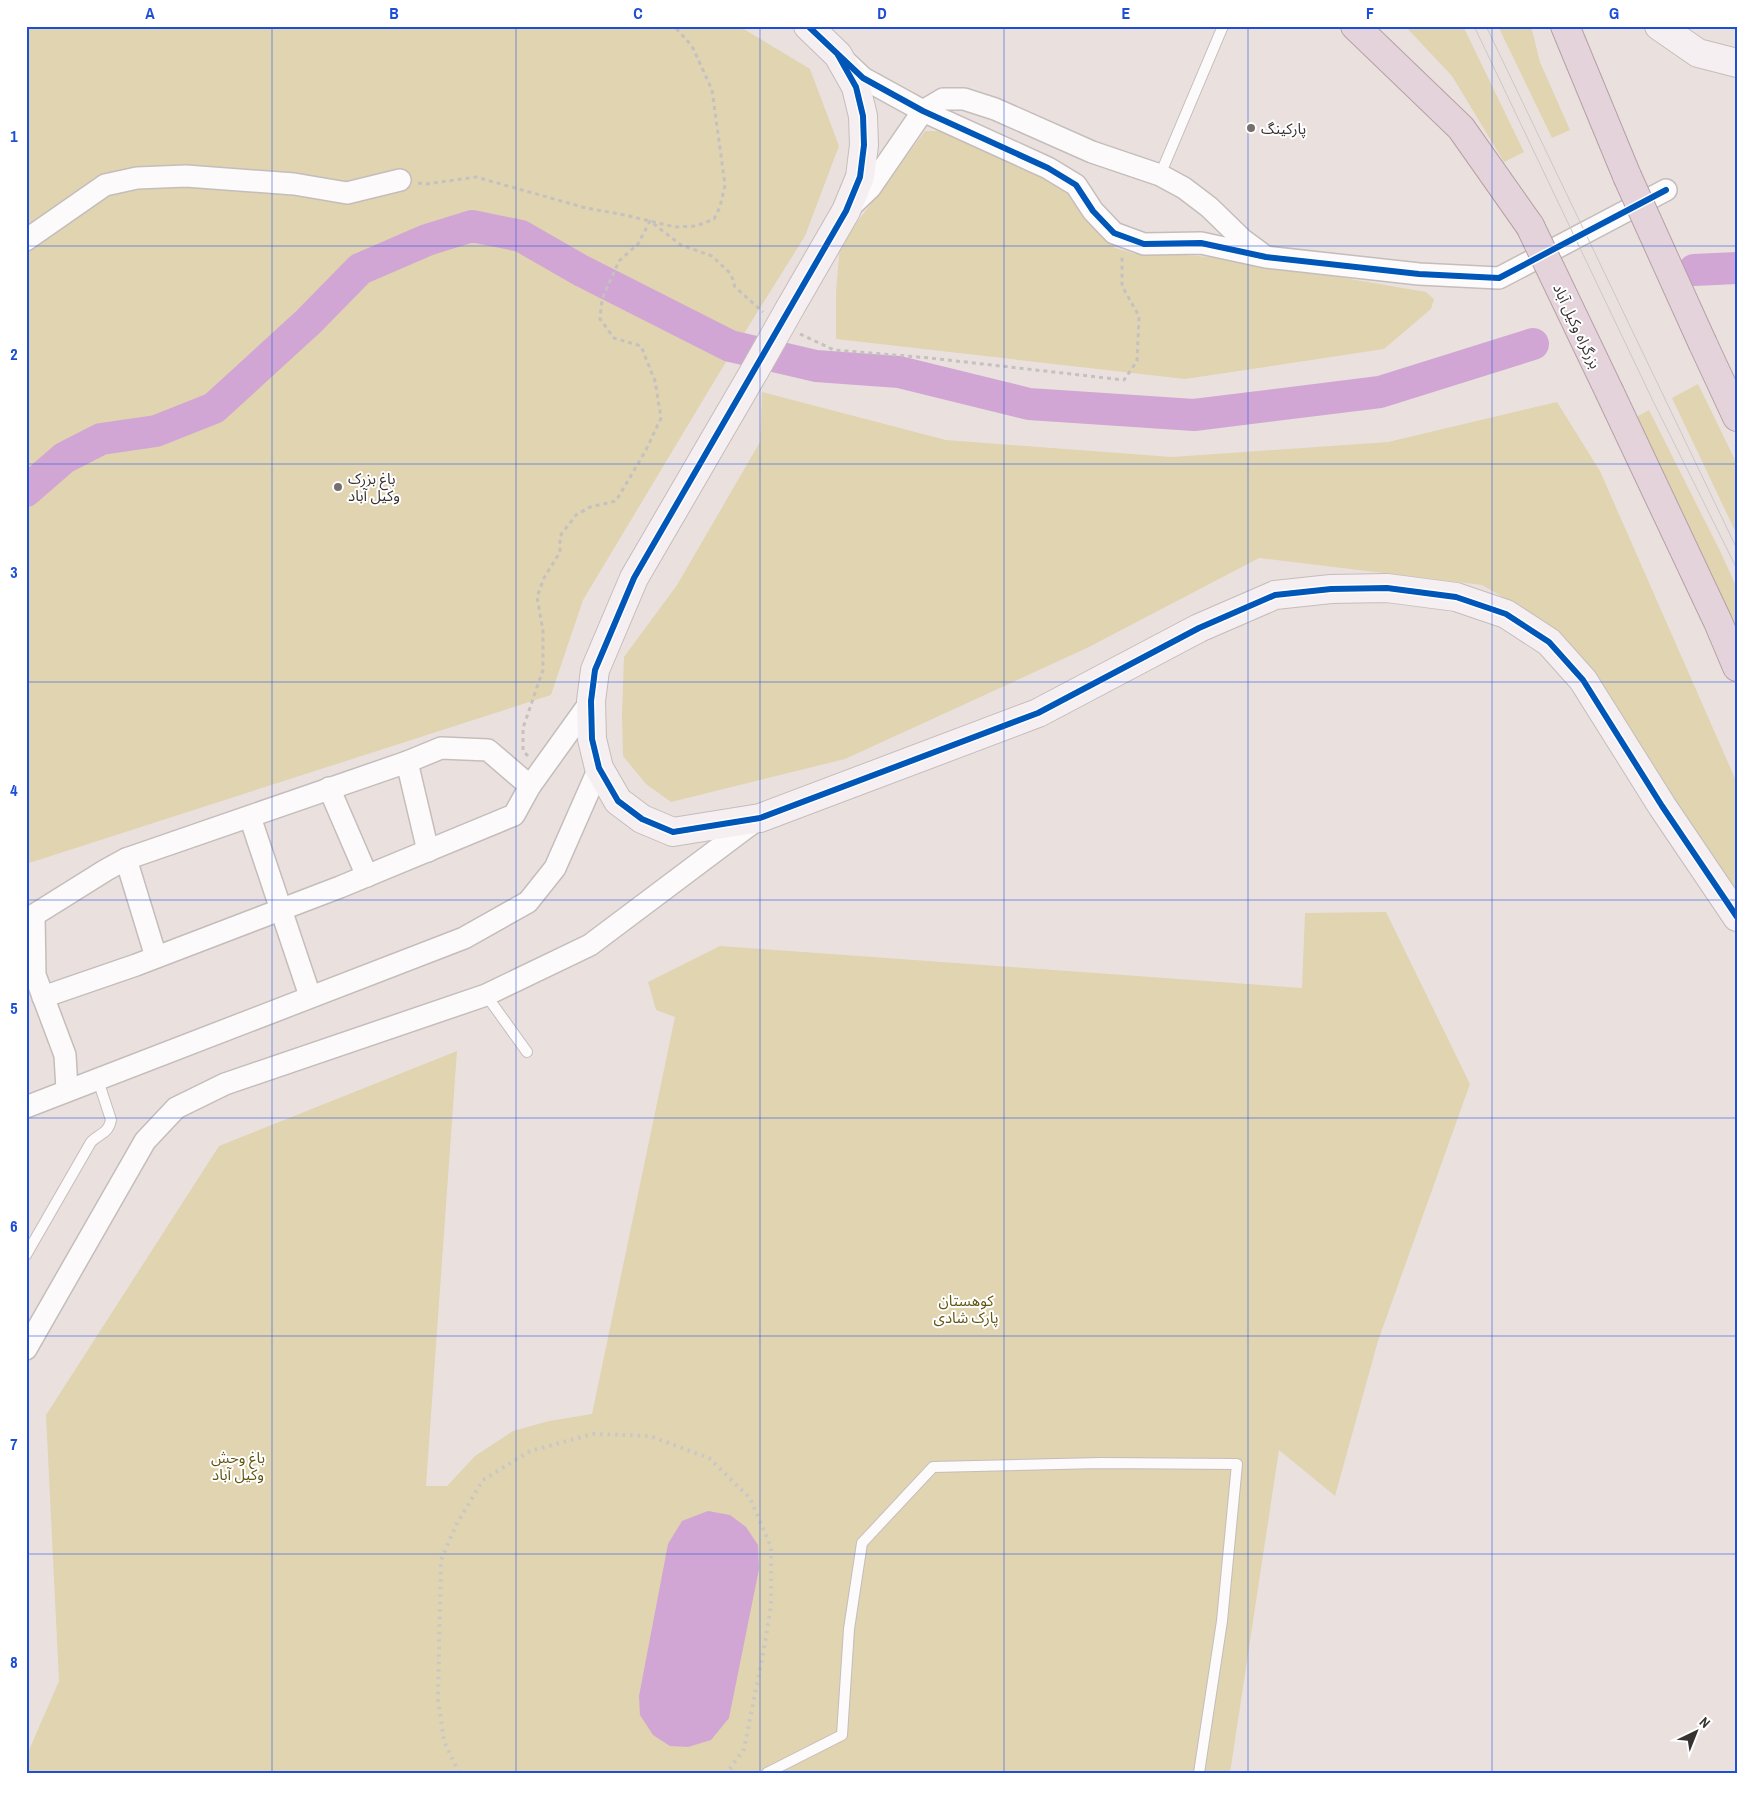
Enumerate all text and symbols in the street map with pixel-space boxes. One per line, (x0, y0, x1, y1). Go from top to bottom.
text: A (145, 2, 155, 24)
text: B (389, 2, 399, 24)
text: C (633, 2, 643, 24)
text: D (877, 2, 887, 24)
text: E (1122, 2, 1131, 24)
text: F (1366, 2, 1374, 24)
text: G (1609, 2, 1619, 24)
place label: پارکینگ (1261, 118, 1306, 139)
marker: پارکینگ (1245, 122, 1257, 134)
text: 1 (10, 125, 18, 147)
street label: بزرگراه وکیل آباد (1548, 280, 1606, 372)
text: 2 (10, 343, 18, 365)
place label: باغ بزرک وکیل آباد (348, 468, 400, 506)
marker: باغ بزرک وکیل آباد (332, 481, 344, 493)
text: 3 (10, 561, 18, 583)
text: 4 (10, 779, 18, 801)
text: 5 (10, 997, 18, 1019)
text: 6 (10, 1215, 18, 1237)
park label: کوهستان پارک شادی (933, 1290, 999, 1328)
text: 7 (10, 1433, 18, 1455)
park label: باغ وحش وکیل آباد (211, 1447, 265, 1485)
text: 8 (10, 1651, 18, 1673)
north arrow (1670, 1706, 1720, 1756)
text: N (1696, 1713, 1714, 1732)

